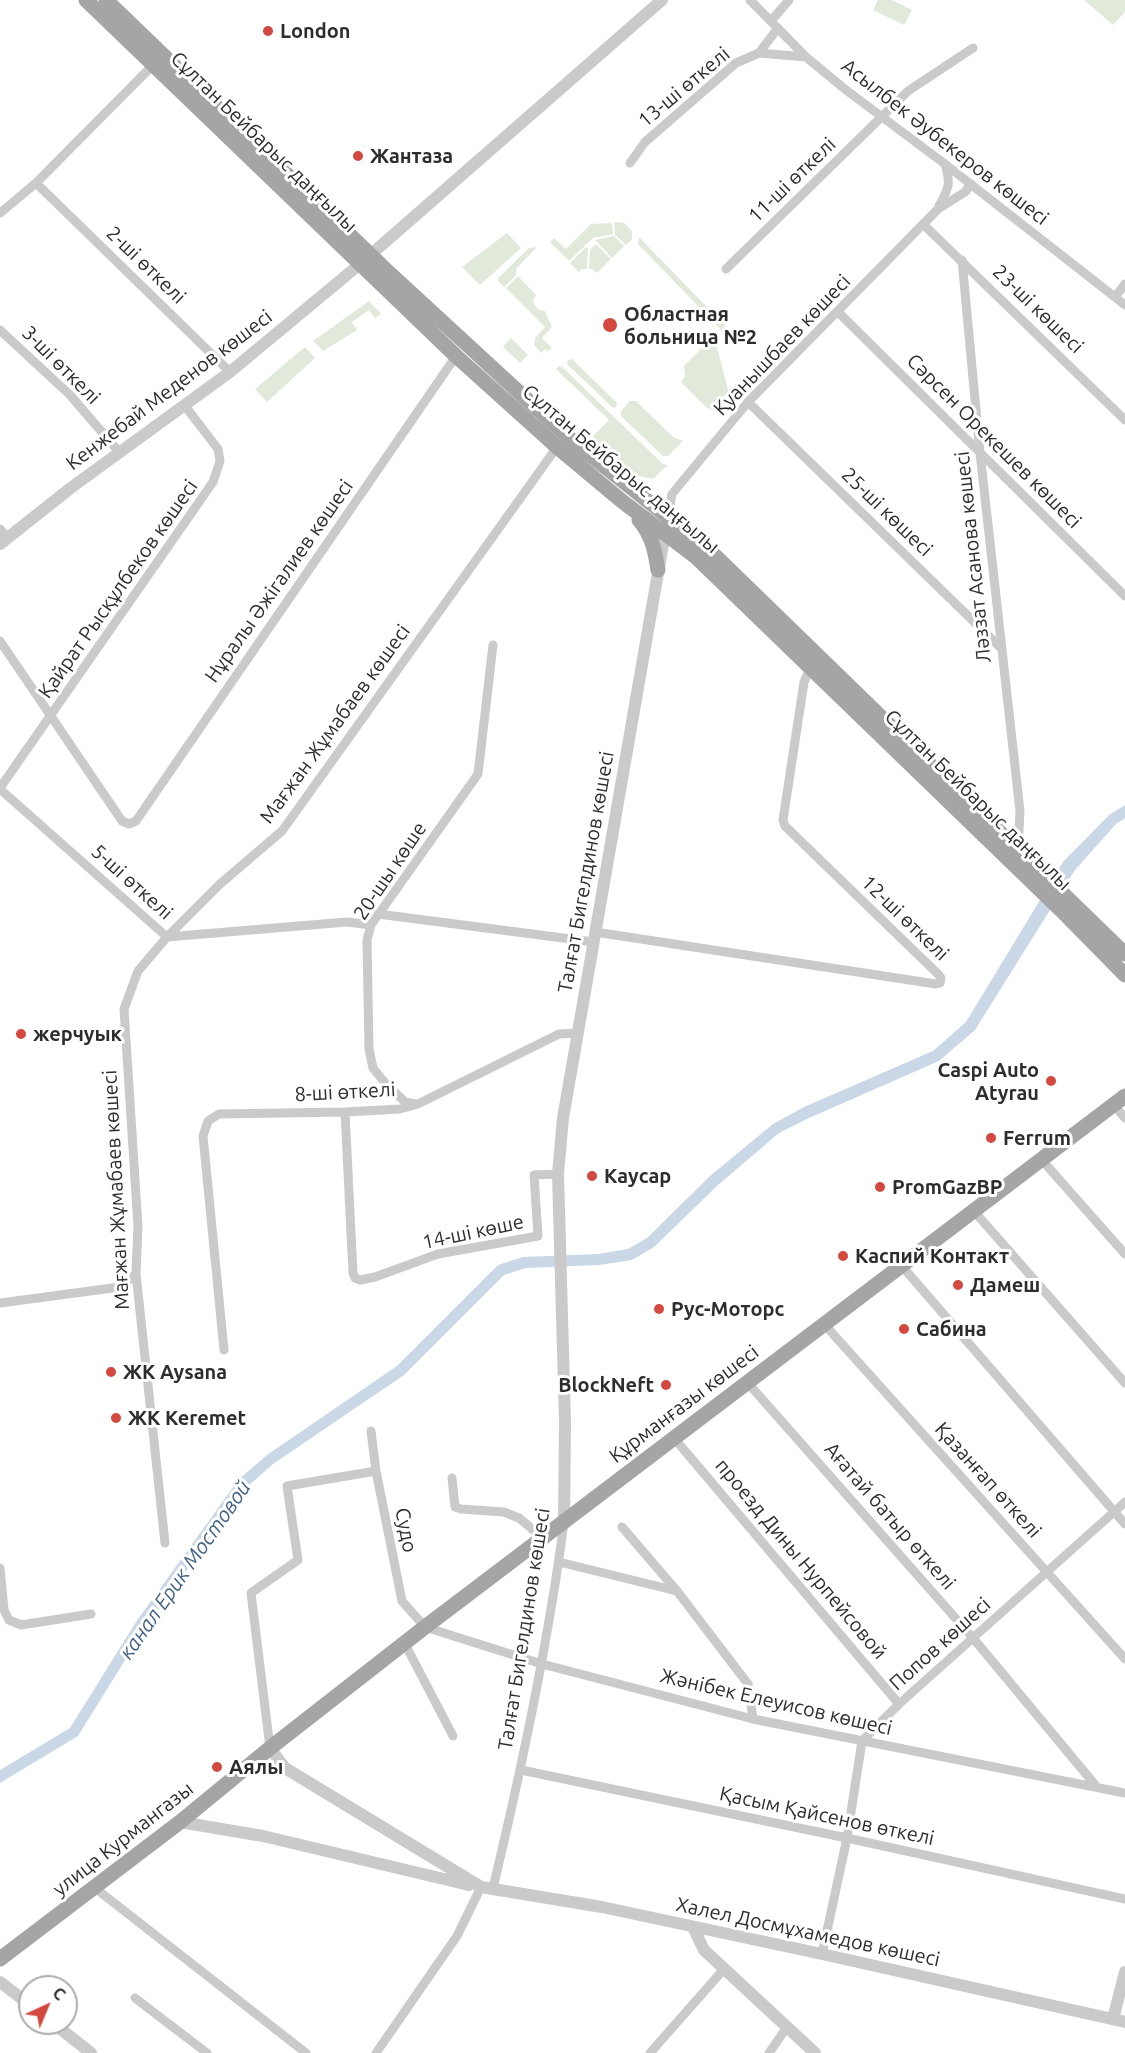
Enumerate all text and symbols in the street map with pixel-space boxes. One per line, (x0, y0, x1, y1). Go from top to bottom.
place label: London (280, 19, 350, 43)
marker: London (261, 24, 275, 38)
street label: 13-ші өткелі (633, 42, 735, 132)
street label: Сұлтан Бейбарыс даңғылы (166, 47, 362, 237)
street label: Асылбек Әубекеров көшесі (837, 54, 1053, 230)
street label: 11-ші өткелі (743, 132, 841, 228)
place label: Жантаза (370, 144, 453, 168)
marker: Жантаза (351, 149, 365, 163)
street label: 2-ші өткелі (101, 221, 191, 309)
street label: 23-ші көшесі (988, 260, 1088, 358)
street label: Қуанышбаев көшесі (709, 270, 855, 420)
place label: Областная больница №2 (624, 302, 757, 349)
street label: Кенжебай Меденов көшесі (61, 305, 277, 475)
marker: Областная больница №2 (601, 316, 619, 334)
street label: 3-ші өткелі (17, 321, 105, 409)
street label: Сәрсен Орекешев көшесі (902, 349, 1086, 533)
street label: Сұлтан Бейбарыс даңғылы (518, 380, 724, 558)
street label: Ләззат Асанова көшесі (950, 450, 996, 664)
street label: 25-ші көшесі (837, 463, 937, 561)
street label: Қайрат Рысқұлбеков көшесі (33, 475, 203, 703)
street label: Нұралы Әжiгалиев көшесi (200, 475, 358, 687)
street label: Мағжан Жұмабаев көшесі (255, 620, 415, 828)
street label: Сұлтан Бейбарыс даңғылы (880, 705, 1076, 895)
street label: Талғат Бигелдинов көшесі (553, 749, 619, 995)
street label: 20-шы көше (348, 817, 432, 925)
street label: 5-ші өткелі (86, 839, 178, 925)
street label: 12-ші өткелі (856, 870, 954, 966)
place label: жерчуык (33, 1022, 122, 1046)
marker: жерчуык (14, 1027, 28, 1041)
place label: Caspi Auto Atyrau (937, 1058, 1039, 1105)
street label: Мағжан Жұмабаев көшесі (98, 1069, 134, 1311)
marker: Caspi Auto Atyrau (1044, 1074, 1058, 1088)
street label: 8-ші өткелі (294, 1077, 396, 1107)
place label: Ferrum (1003, 1126, 1071, 1150)
marker: Ferrum (984, 1131, 998, 1145)
place label: Каусар (604, 1164, 671, 1188)
marker: Каусар (585, 1169, 599, 1183)
place label: PromGazBP (892, 1175, 1002, 1199)
marker: PromGazBP (873, 1180, 887, 1194)
street label: 14-ші көше (420, 1210, 526, 1254)
place label: Каспий Контакт (855, 1244, 1009, 1268)
marker: Каспий Контакт (836, 1249, 850, 1263)
place label: Дамеш (970, 1273, 1040, 1297)
marker: Дамеш (951, 1278, 965, 1292)
place label: Рус-Моторс (671, 1297, 784, 1321)
marker: Рус-Моторс (652, 1302, 666, 1316)
place label: Сабина (916, 1317, 987, 1341)
marker: Сабина (897, 1322, 911, 1336)
street label: Құрманғазы көшесі (605, 1340, 763, 1468)
place label: ЖК Aysana (123, 1360, 227, 1384)
marker: ЖК Aysana (104, 1365, 118, 1379)
place label: BlockNeft (558, 1373, 654, 1397)
marker: BlockNeft (659, 1378, 673, 1392)
place label: ЖК Keremet (128, 1406, 246, 1430)
marker: ЖК Keremet (109, 1411, 123, 1425)
street label: Қазанғап өткелі (930, 1417, 1046, 1543)
street label: Ағатай батыр өткелі (820, 1437, 960, 1595)
street label: проезд Дины Нурпейсовой (710, 1454, 892, 1664)
water label: канал Ерик Мостовой (114, 1476, 256, 1664)
street label: Судо (390, 1506, 422, 1554)
street label: Талғат Бигелдинов көшесі (493, 1506, 555, 1752)
street label: Попов көшесі (885, 1592, 995, 1696)
street label: Жәнібек Елеуисов көшесі (658, 1664, 894, 1740)
place label: Аялы (229, 1755, 283, 1779)
marker: Аялы (210, 1760, 224, 1774)
street label: улица Курмангазы (48, 1777, 198, 1901)
street label: Қасым Қайсенов өткелі (718, 1782, 936, 1850)
street label: Халел Досмұхамедов көшесі (674, 1892, 942, 1972)
north arrow (18, 1975, 78, 2035)
text: С (49, 1983, 69, 2004)

